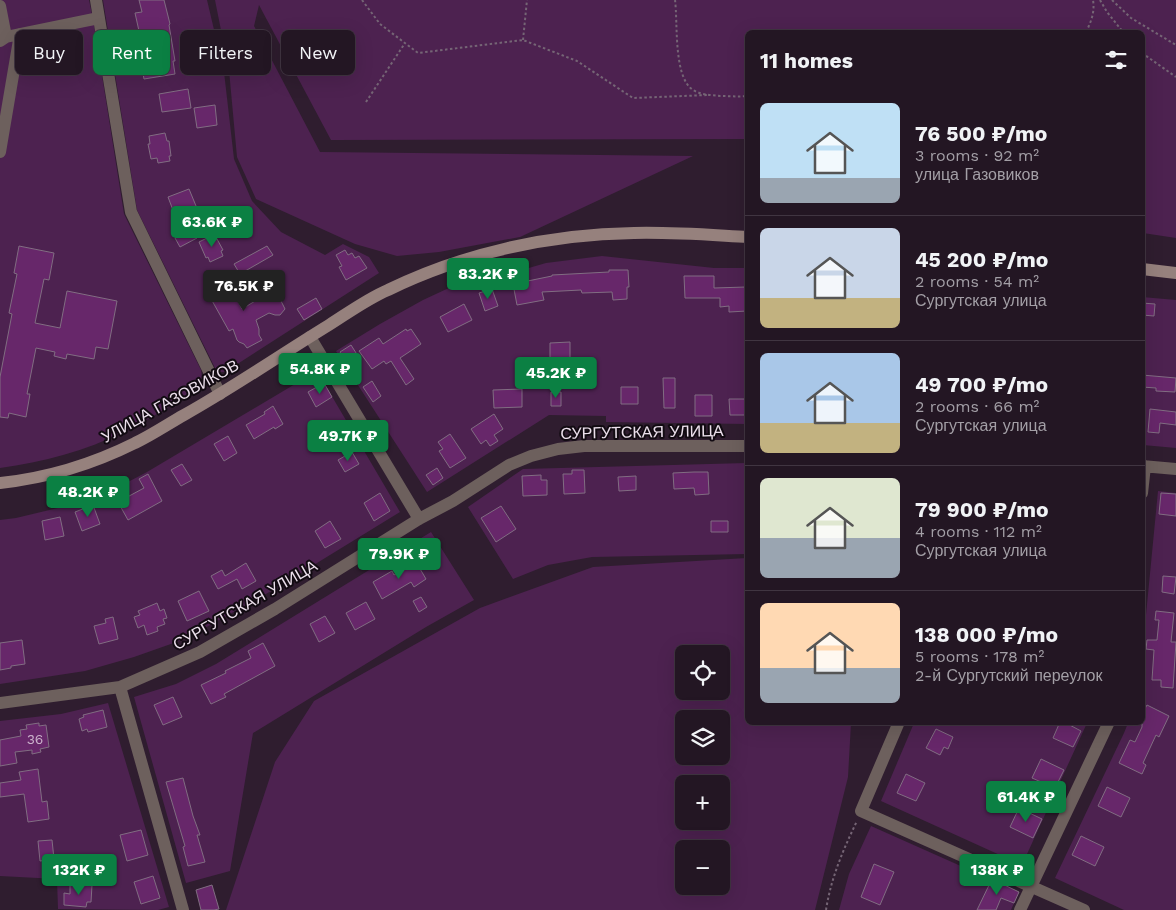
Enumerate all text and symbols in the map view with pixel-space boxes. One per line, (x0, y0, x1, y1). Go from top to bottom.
chip: Buy (15, 30, 83, 75)
chip: Rent (93, 30, 170, 75)
chip: Filters (180, 30, 271, 75)
chip: New (281, 30, 355, 75)
icon: filters (1102, 46, 1130, 74)
text: 11 homes (760, 48, 853, 73)
text: 76 500 ₽/mo (915, 121, 1047, 146)
icon: home (800, 123, 860, 183)
text: 3 rooms · 92 m² (915, 146, 1039, 165)
text: улица Газовиков (915, 165, 1039, 184)
pin: 63.6K ₽ (166, 206, 258, 248)
text: 63.6K ₽ (182, 212, 242, 231)
text: 45 200 ₽/mo (915, 247, 1048, 272)
icon: home (800, 248, 860, 308)
pin: 83.2K ₽ (442, 258, 534, 300)
text: 83.2K ₽ (458, 264, 518, 283)
pin: 76.5K ₽ (198, 270, 290, 312)
text: 2 rooms · 54 m² (915, 272, 1039, 291)
text: 76.5K ₽ (214, 276, 274, 295)
text: Сургутская улица (915, 291, 1047, 310)
pin: 54.8K ₽ (274, 352, 366, 395)
street label: УЛИЦА ГАЗОВИКОВ (98, 355, 242, 447)
pin: 45.2K ₽ (510, 356, 602, 399)
text: 54.8K ₽ (290, 359, 350, 378)
text: 45.2K ₽ (526, 363, 586, 382)
text: 49 700 ₽/mo (915, 372, 1048, 397)
icon: home (800, 373, 860, 433)
text: 2 rooms · 66 m² (915, 397, 1039, 416)
text: Сургутская улица (915, 416, 1047, 435)
pin: 49.7K ₽ (302, 420, 394, 462)
street label: СУРГУТСКАЯ УЛИЦА (560, 421, 724, 443)
text: 49.7K ₽ (318, 426, 378, 445)
pin: 48.2K ₽ (42, 476, 134, 518)
text: 48.2K ₽ (57, 482, 119, 501)
text: 79 900 ₽/mo (915, 497, 1049, 522)
icon: home (800, 498, 860, 558)
text: 4 rooms · 112 m² (915, 522, 1042, 541)
pin: 79.9K ₽ (353, 538, 445, 580)
text: Сургутская улица (915, 541, 1047, 560)
text: 79.9K ₽ (369, 544, 429, 563)
street label: СУРГУТСКАЯ УЛИЦА (170, 556, 321, 654)
text: 138 000 ₽/mo (915, 622, 1058, 647)
icon: home (800, 623, 860, 683)
map controls (675, 645, 730, 895)
button: locate (675, 645, 730, 700)
text: 5 rooms · 178 m² (915, 647, 1044, 666)
text: 2-й Сургутский переулок (915, 666, 1102, 685)
button: layers (675, 710, 730, 765)
house number: 36 (27, 731, 43, 747)
button: + (675, 775, 730, 830)
pin: 61.4K ₽ (980, 780, 1072, 823)
text: 61.4K ₽ (997, 787, 1055, 806)
button: − (675, 840, 730, 895)
pin: 132K ₽ (38, 854, 120, 896)
pin: 138K ₽ (956, 854, 1038, 896)
text: 132K ₽ (53, 860, 105, 879)
text: 138K ₽ (970, 860, 1024, 879)

